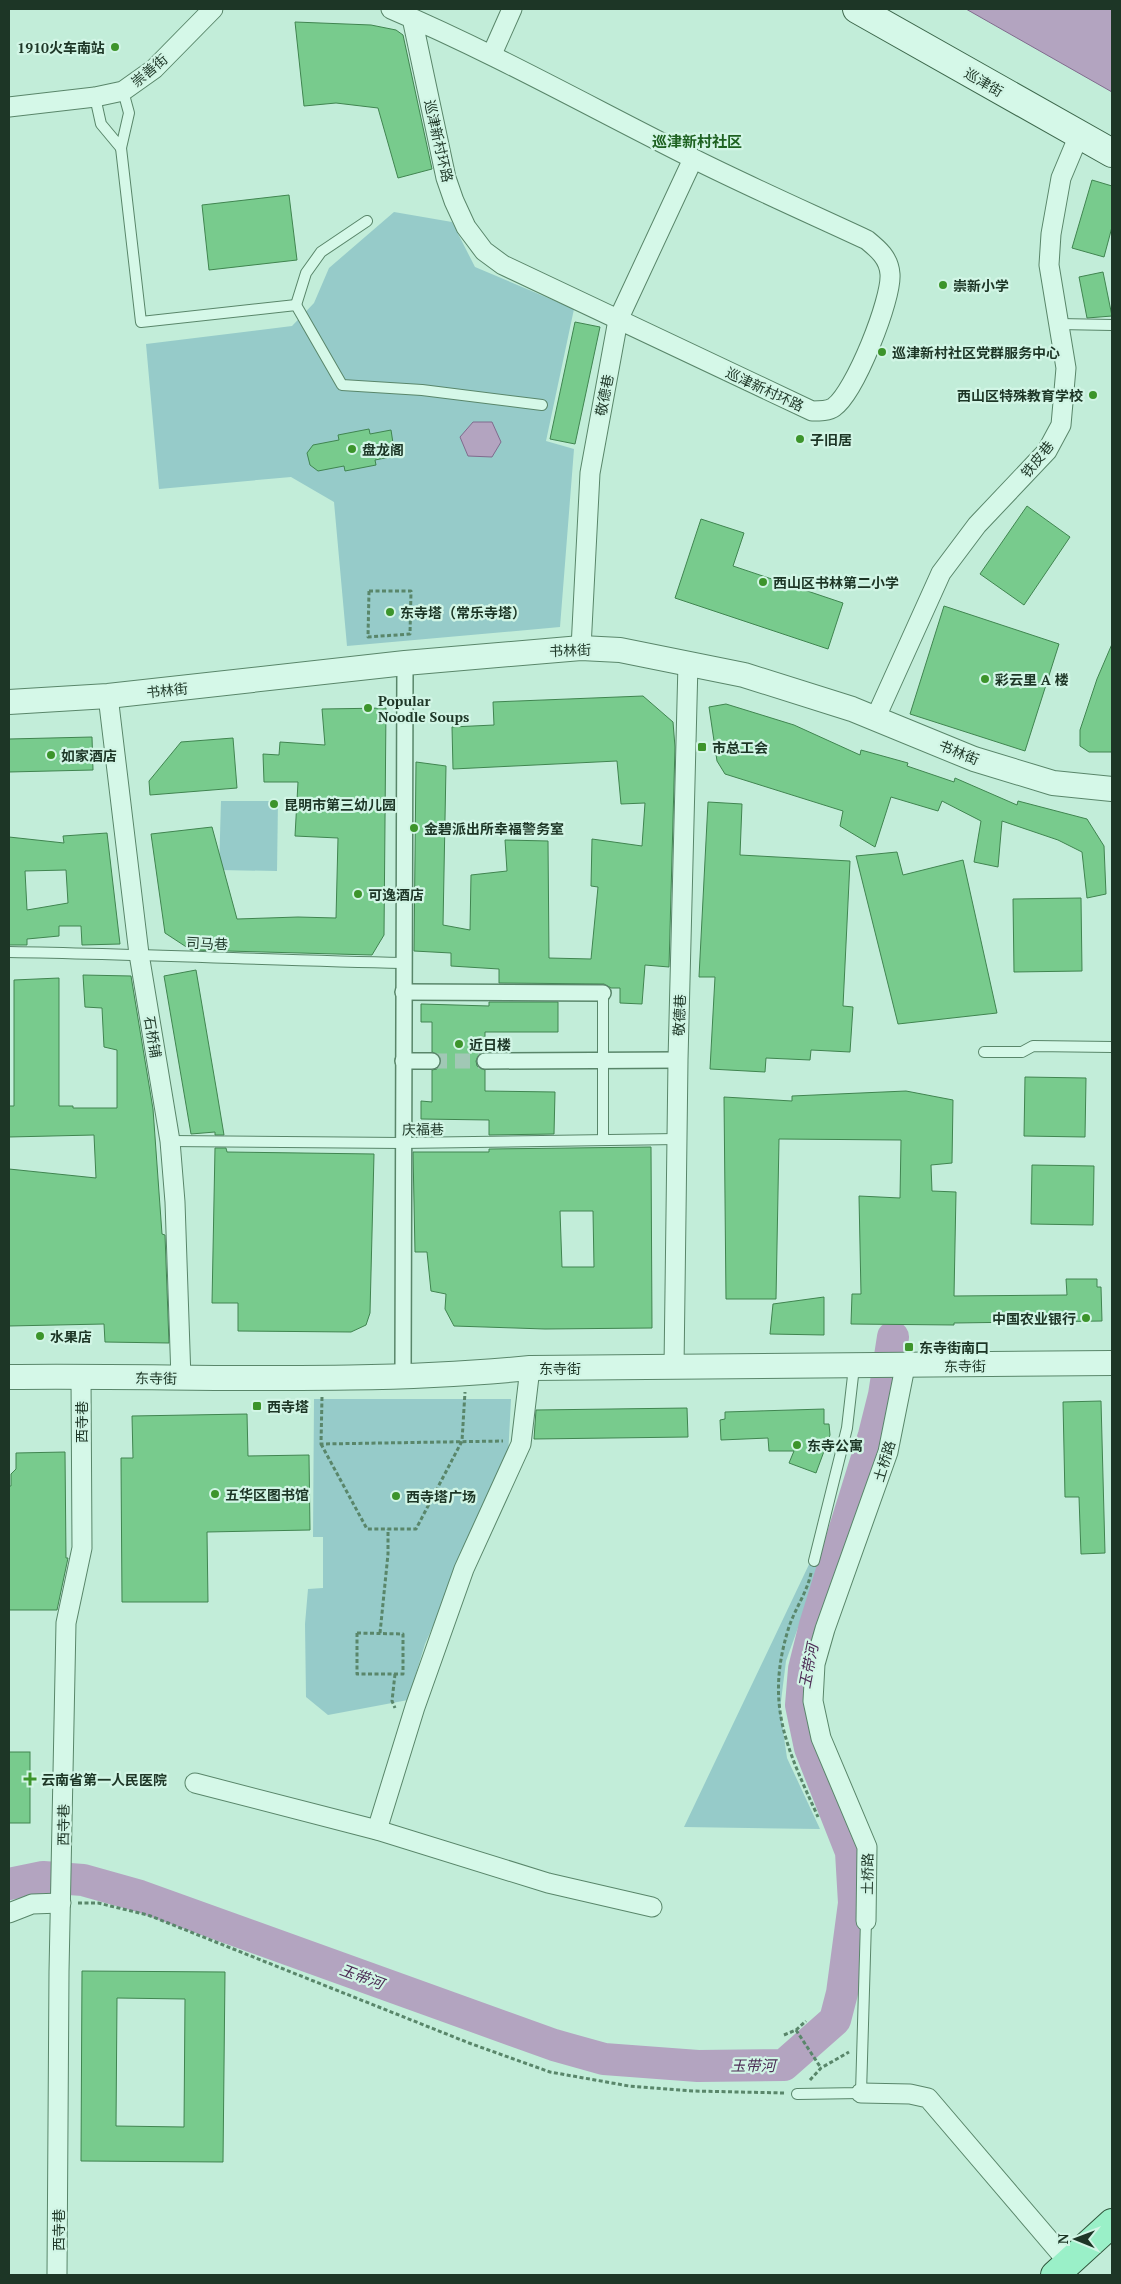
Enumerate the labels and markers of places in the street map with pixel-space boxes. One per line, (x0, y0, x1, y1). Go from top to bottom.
place label: 1910火车南站 (17, 38, 105, 57)
marker: 1910火车南站 (109, 41, 121, 53)
place label: 崇新小学 (953, 276, 1009, 295)
marker: 崇新小学 (937, 279, 949, 291)
place label: 巡津新村社区党群服务中心 (892, 343, 1060, 362)
marker: 巡津新村社区党群服务中心 (876, 346, 888, 358)
place label: 西山区特殊教育学校 (957, 386, 1083, 405)
marker: 西山区特殊教育学校 (1087, 389, 1099, 401)
place label: 子旧居 (810, 430, 852, 449)
marker: 子旧居 (794, 433, 806, 445)
place label: 盘龙阁 (362, 440, 404, 459)
marker: 盘龙阁 (346, 443, 358, 455)
place label: 西山区书林第二小学 (773, 573, 899, 592)
marker: 西山区书林第二小学 (757, 576, 769, 588)
place label: 东寺塔（常乐寺塔） (400, 603, 526, 622)
marker: 东寺塔（常乐寺塔） (384, 606, 396, 618)
place label: 彩云里 A 楼 (995, 670, 1069, 689)
marker: 彩云里 A 楼 (979, 673, 991, 685)
place label: Popular Noodle Soups (378, 691, 469, 726)
marker: Popular Noodle Soups (362, 702, 374, 714)
place label: 市总工会 (712, 738, 768, 757)
marker: 市总工会 (696, 741, 708, 753)
place label: 如家酒店 (61, 746, 117, 765)
marker: 如家酒店 (45, 749, 57, 761)
place label: 昆明市第三幼儿园 (284, 795, 396, 814)
marker: 昆明市第三幼儿园 (268, 798, 280, 810)
place label: 金碧派出所幸福警务室 (424, 819, 564, 838)
marker: 金碧派出所幸福警务室 (408, 822, 420, 834)
place label: 可逸酒店 (368, 885, 424, 904)
marker: 可逸酒店 (352, 888, 364, 900)
place label: 近日楼 (469, 1035, 511, 1054)
marker: 近日楼 (453, 1038, 465, 1050)
place label: 中国农业银行 (992, 1309, 1076, 1328)
marker: 中国农业银行 (1080, 1312, 1092, 1324)
place label: 水果店 (50, 1327, 92, 1346)
marker: 水果店 (34, 1330, 46, 1342)
place label: 东寺街南口 (919, 1338, 989, 1357)
marker: 东寺街南口 (903, 1341, 915, 1353)
place label: 西寺塔 (267, 1397, 309, 1416)
marker: 西寺塔 (251, 1400, 263, 1412)
place label: 东寺公寓 (807, 1436, 863, 1455)
marker: 东寺公寓 (791, 1439, 803, 1451)
place label: 五华区图书馆 (225, 1485, 309, 1504)
place label: 西寺塔广场 (406, 1487, 476, 1506)
marker: 五华区图书馆 (209, 1488, 221, 1500)
marker: 西寺塔广场 (390, 1490, 402, 1502)
place label: 云南省第一人民医院 (41, 1770, 167, 1789)
marker: 云南省第一人民医院 (23, 1772, 37, 1786)

